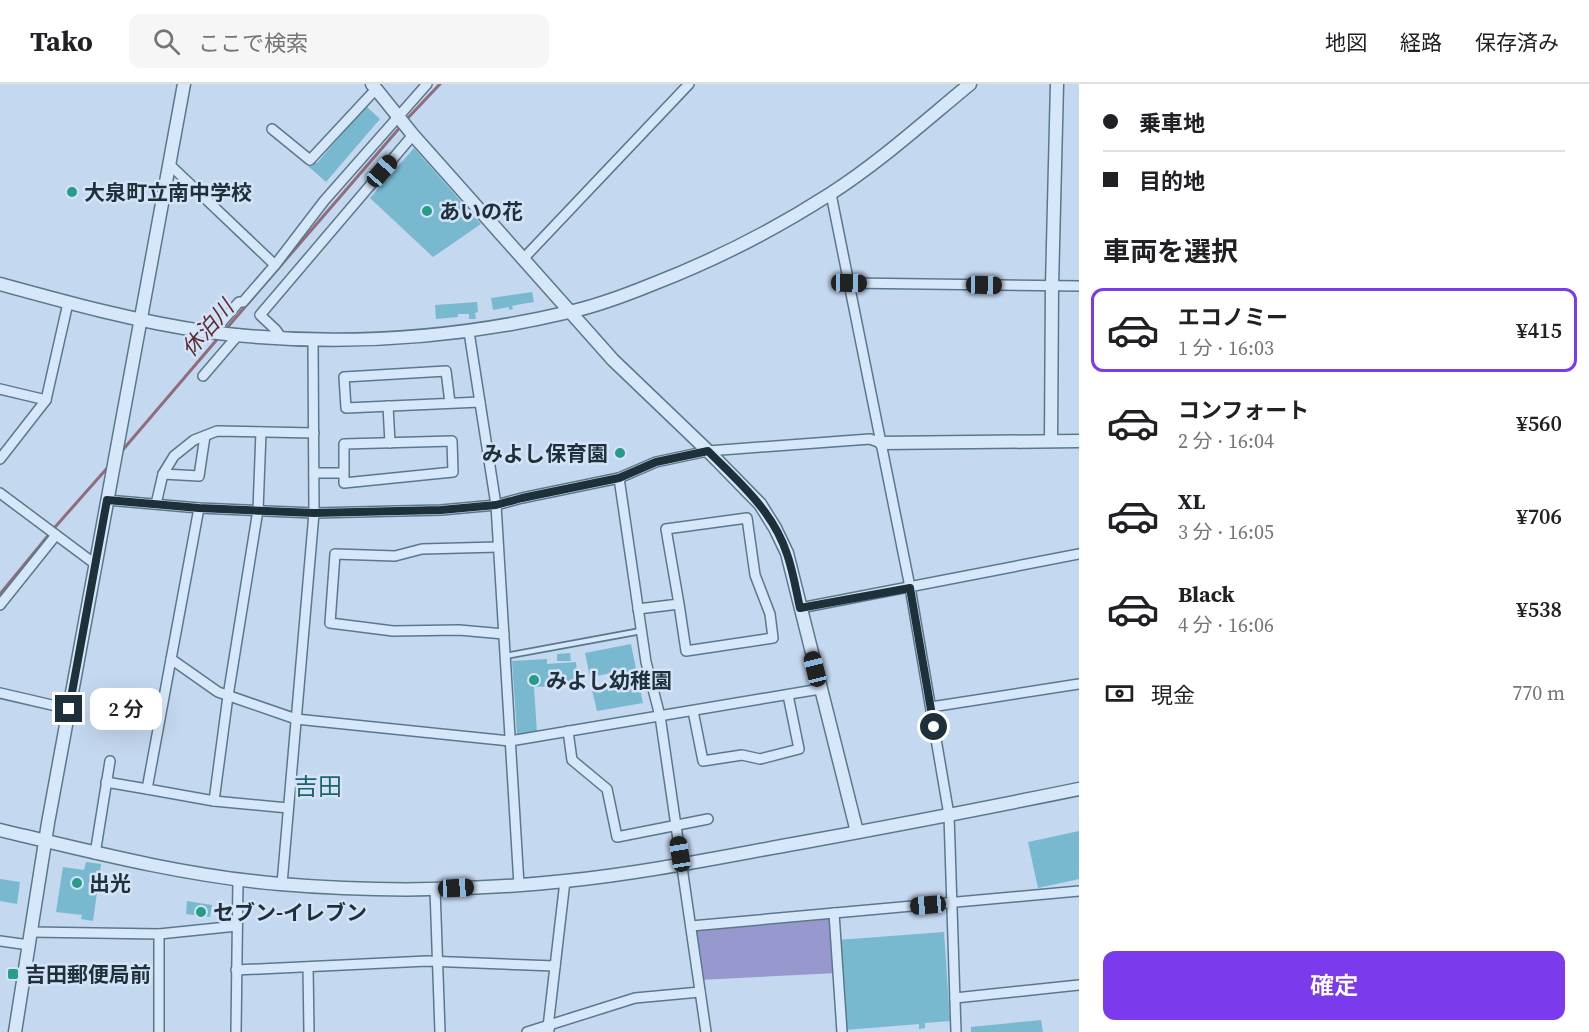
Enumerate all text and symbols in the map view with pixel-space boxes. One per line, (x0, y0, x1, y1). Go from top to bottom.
search box (129, 14, 549, 68)
text: Tako (30, 22, 93, 60)
icon: search (150, 25, 183, 58)
text: ここで検索 (198, 28, 308, 58)
text: 地図 (1325, 28, 1367, 57)
text: 経路 (1400, 28, 1442, 57)
text: 保存済み (1475, 28, 1559, 57)
text: 乗車地 (1139, 108, 1205, 138)
car (363, 152, 401, 190)
text: 目的地 (1139, 166, 1205, 196)
place label: 大泉町立南中学校 (84, 178, 252, 207)
marker: 大泉町立南中学校 (65, 185, 79, 199)
place label: あいの花 (439, 197, 523, 226)
marker: あいの花 (420, 204, 434, 218)
text: 車両を選択 (1103, 233, 1238, 270)
car (831, 274, 867, 292)
car (966, 276, 1002, 294)
water label: 休泊川 (174, 292, 241, 363)
text: エコノミー (1178, 302, 1288, 332)
icon: car (1106, 303, 1160, 357)
text: ¥415 (1516, 315, 1562, 345)
text: 1 分 · 16:03 (1178, 334, 1274, 362)
text: コンフォート (1178, 395, 1309, 425)
icon: car (1106, 396, 1160, 450)
text: ¥560 (1516, 408, 1562, 438)
text: 2 分 · 16:04 (1178, 427, 1274, 455)
place label: みよし保育園 (482, 439, 608, 468)
marker: みよし保育園 (613, 446, 627, 460)
text: XL (1178, 486, 1205, 516)
icon: car (1106, 489, 1160, 543)
text: ¥706 (1516, 501, 1562, 531)
text: 3 分 · 16:05 (1178, 518, 1274, 546)
text: Black (1178, 579, 1235, 609)
icon: car (1106, 582, 1160, 636)
text: ¥538 (1516, 594, 1562, 624)
text: 4 分 · 16:06 (1178, 611, 1274, 639)
car (802, 649, 828, 689)
place label: みよし幼稚園 (546, 666, 672, 695)
marker: みよし幼稚園 (527, 673, 541, 687)
icon: cash (1103, 677, 1136, 710)
text: 770 m (1512, 679, 1565, 707)
text: 現金 (1151, 680, 1195, 710)
callout: 2 分 (90, 688, 162, 730)
route end (55, 695, 82, 722)
text: 2 分 (109, 695, 143, 723)
route start (920, 713, 947, 740)
district label: 吉田 (294, 770, 342, 803)
car (668, 835, 692, 873)
place label: 出光 (89, 869, 131, 898)
marker: 出光 (70, 876, 84, 890)
car (438, 878, 474, 898)
car (909, 894, 947, 916)
place label: セブン-イレブン (213, 898, 367, 927)
marker: セブン-イレブン (194, 905, 208, 919)
button: 確定 (1103, 951, 1565, 1020)
place label: 吉田郵便局前 (25, 960, 151, 989)
marker: 吉田郵便局前 (6, 967, 20, 981)

